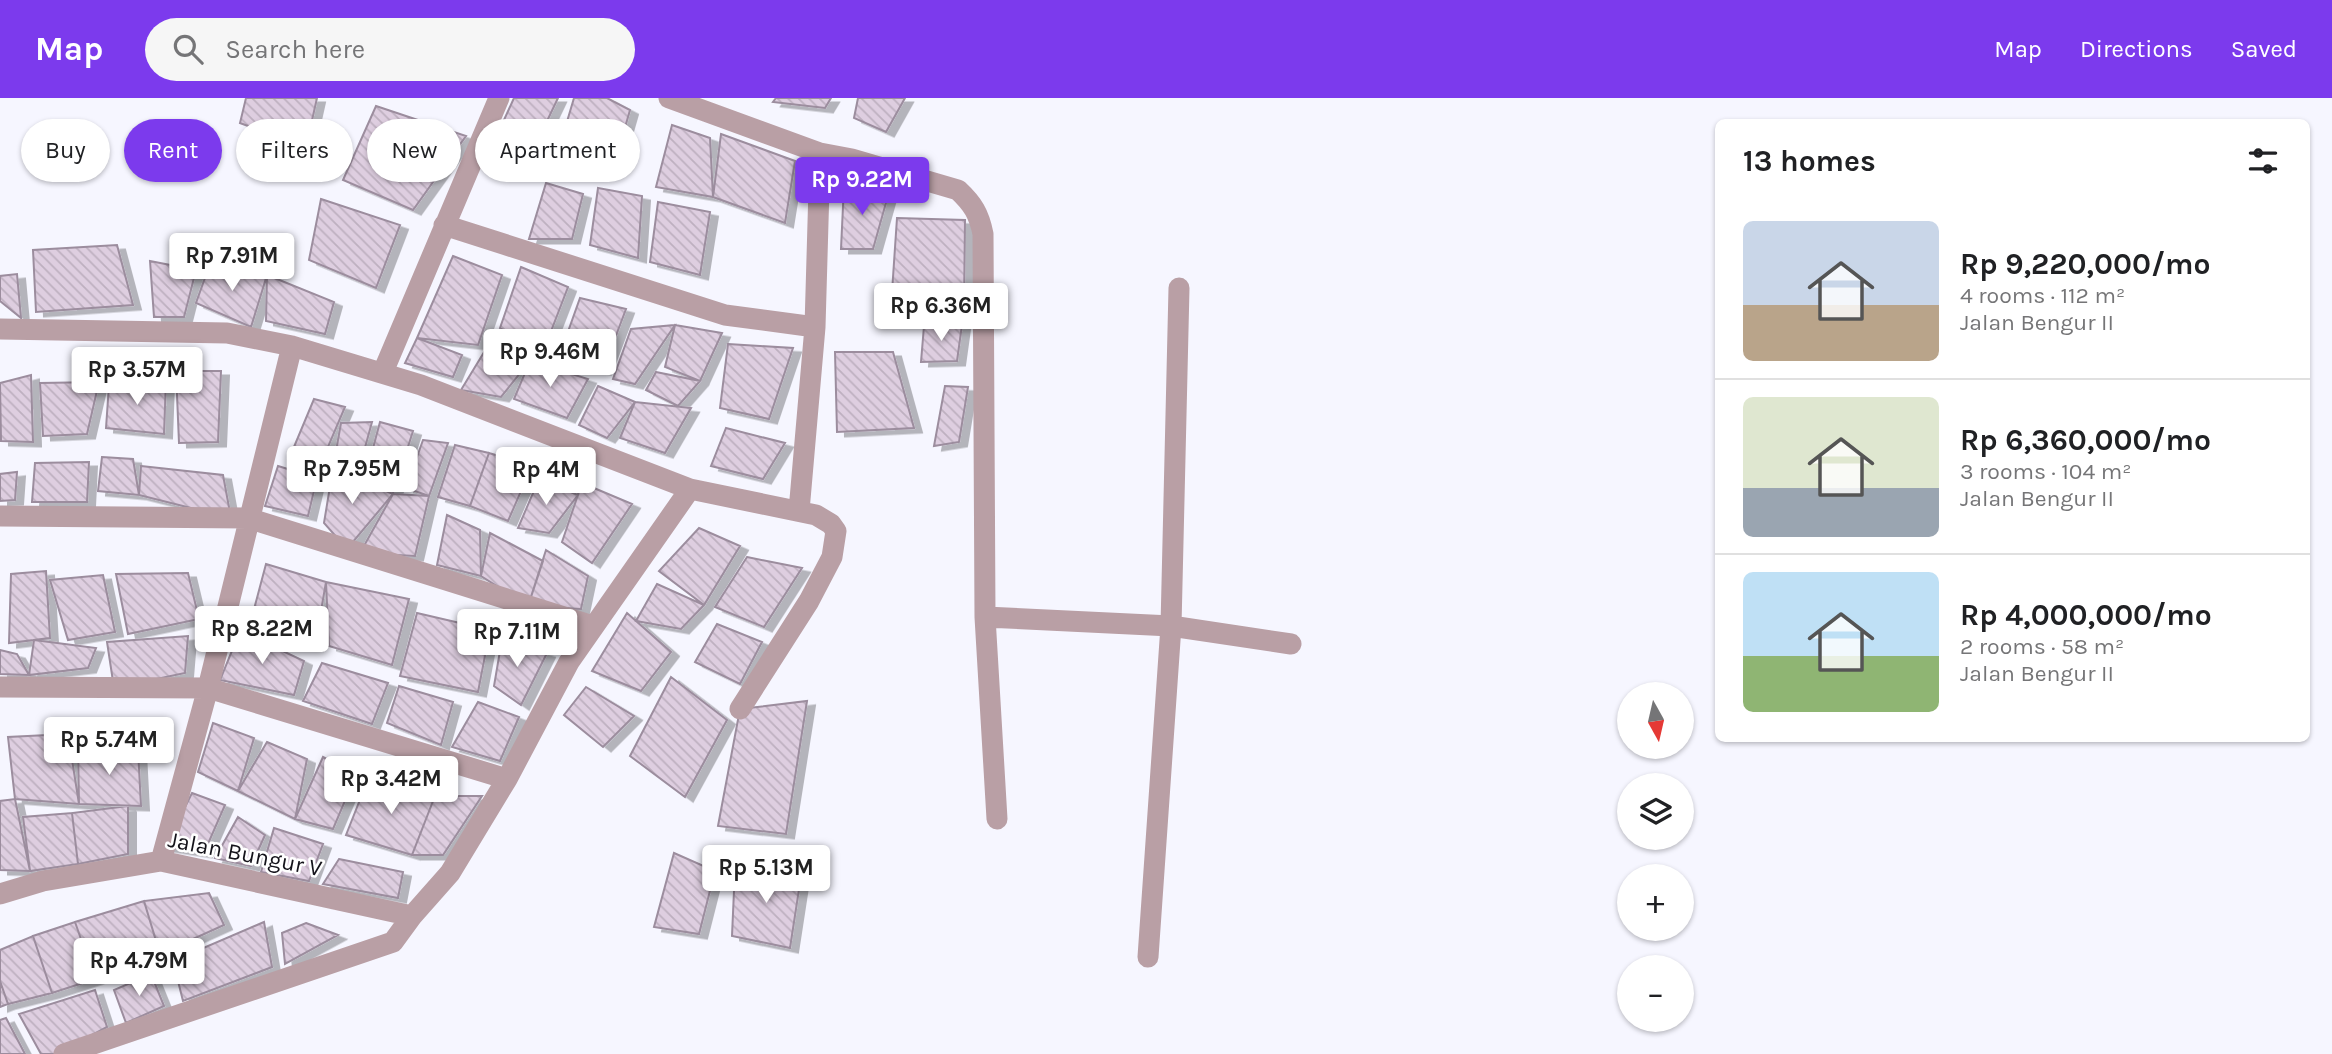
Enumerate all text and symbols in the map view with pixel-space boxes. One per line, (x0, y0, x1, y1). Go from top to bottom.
search box (145, 18, 635, 81)
text: Map (35, 30, 103, 68)
icon: search (169, 30, 207, 68)
text: Search here (225, 34, 365, 65)
text: Map (1994, 35, 2042, 63)
text: Directions (2080, 35, 2193, 63)
text: Saved (2231, 35, 2297, 63)
chip: Buy (21, 119, 110, 182)
chip: Rent (124, 119, 222, 182)
chip: Filters (236, 119, 353, 182)
chip: New (367, 119, 461, 182)
chip: Apartment (475, 119, 640, 182)
icon: filters (2244, 142, 2282, 180)
text: 13 homes (1743, 143, 1876, 179)
pin: Rp 9.22M (790, 158, 934, 217)
text: Rp 9.22M (811, 166, 913, 193)
pin: Rp 7.91M (160, 234, 304, 293)
text: Rp 7.91M (185, 242, 279, 269)
text: Rp 9,220,000/mo (1960, 246, 2210, 282)
icon: home (1799, 249, 1883, 333)
text: 4 rooms · 112 m² (1960, 282, 2125, 309)
pin: Rp 6.36M (869, 284, 1013, 343)
text: Rp 6.36M (890, 292, 992, 319)
text: Jalan Bengur II (1960, 309, 2114, 336)
pin: Rp 9.46M (478, 330, 622, 389)
text: Rp 9.46M (499, 338, 601, 365)
pin: Rp 3.57M (65, 348, 209, 407)
text: Rp 3.57M (88, 356, 186, 383)
text: Rp 6,360,000/mo (1960, 422, 2211, 458)
icon: home (1799, 425, 1883, 509)
pin: Rp 7.95M (280, 446, 424, 506)
pin: Rp 4M (497, 448, 595, 507)
text: Rp 7.95M (303, 455, 401, 482)
text: Rp 4M (512, 456, 580, 483)
text: 3 rooms · 104 m² (1960, 458, 2131, 485)
text: Jalan Bengur II (1960, 485, 2114, 512)
text: Rp 4,000,000/mo (1960, 597, 2212, 633)
icon: home (1799, 600, 1883, 684)
pin: Rp 8.22M (190, 606, 334, 666)
pin: Rp 7.11M (445, 610, 589, 669)
text: Rp 8.22M (211, 615, 313, 642)
text: Rp 7.11M (473, 618, 561, 645)
text: 2 rooms · 58 m² (1960, 633, 2124, 660)
text: Jalan Bengur II (1960, 660, 2114, 687)
north arrow (1617, 682, 1694, 760)
map controls (1617, 682, 1694, 1032)
pin: Rp 5.74M (37, 718, 181, 777)
text: Rp 5.74M (60, 726, 158, 753)
pin: Rp 3.42M (319, 756, 463, 816)
text: Rp 3.42M (340, 765, 442, 792)
button: layers (1617, 773, 1694, 850)
street label: Jalan Bungur V (166, 826, 324, 882)
pin: Rp 5.13M (694, 846, 838, 905)
text: Rp 5.13M (718, 854, 814, 881)
button: + (1617, 864, 1694, 941)
pin: Rp 4.79M (67, 939, 211, 998)
text: Rp 4.79M (90, 947, 188, 974)
button: − (1617, 955, 1694, 1032)

